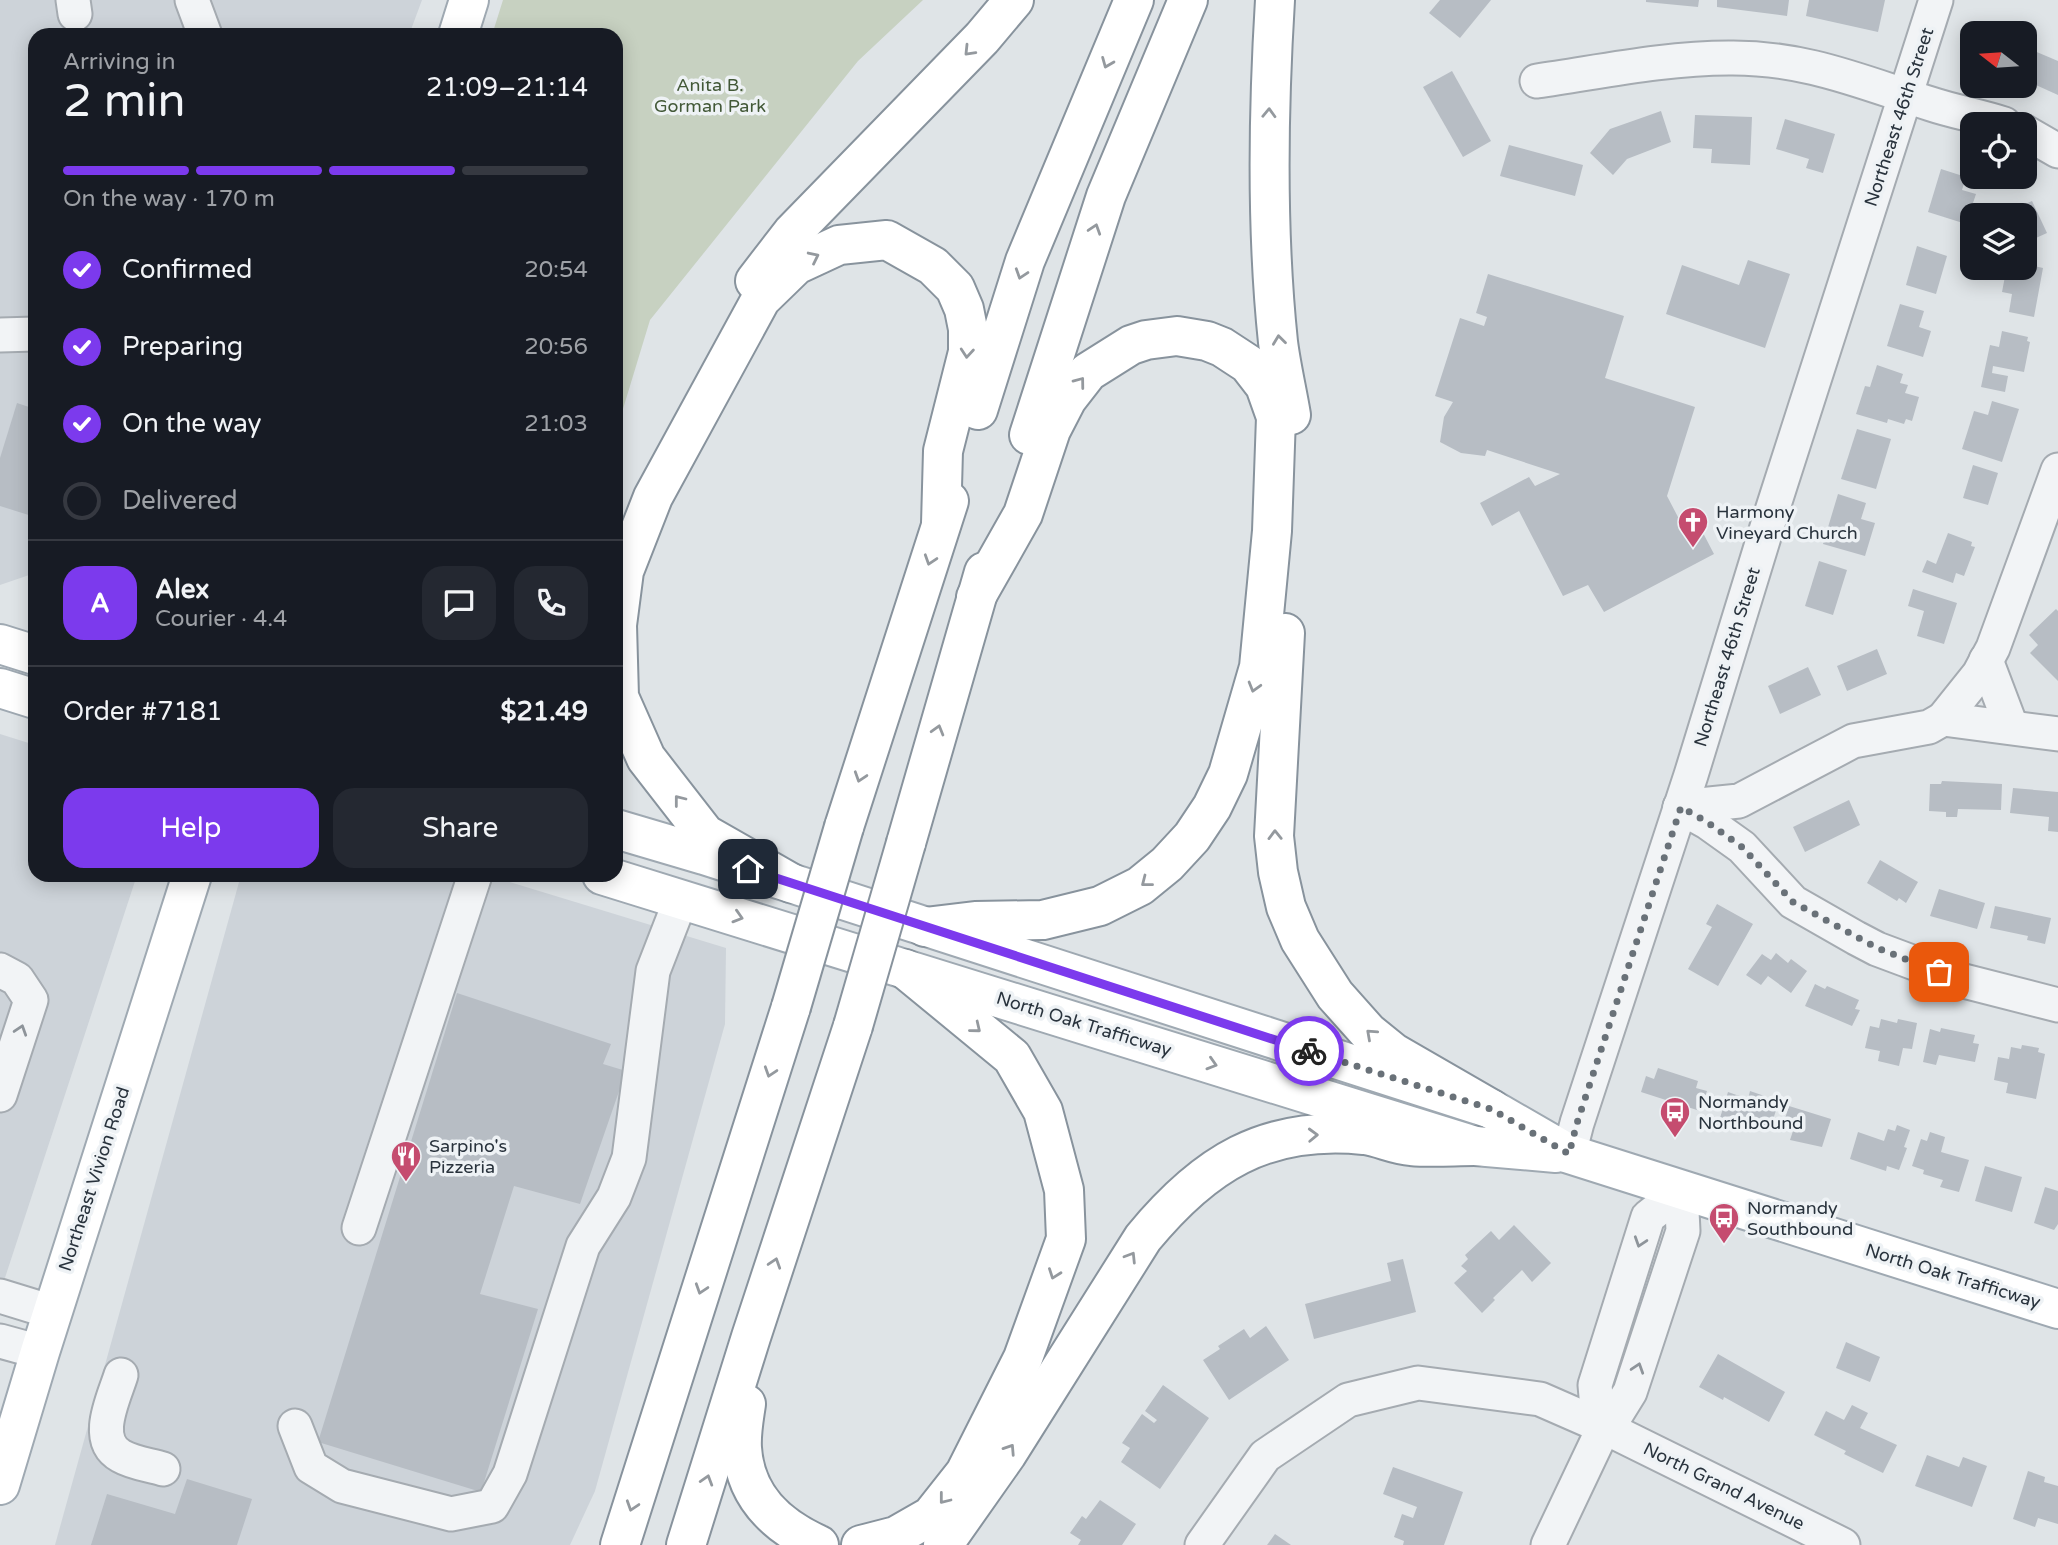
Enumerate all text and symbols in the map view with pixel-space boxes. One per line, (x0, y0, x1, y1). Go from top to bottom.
north arrow (1960, 21, 2037, 98)
map controls (1960, 21, 2037, 280)
street label: Northeast 46th Street (1860, 25, 1938, 209)
one-way arrow (964, 43, 977, 56)
text: Arriving in (63, 48, 176, 76)
one-way arrow (1102, 56, 1116, 68)
text: 21:09–21:14 (426, 72, 588, 103)
text: 2 min (63, 74, 186, 129)
park label: Anita B. Gorman Park (654, 74, 766, 117)
one-way arrow (1262, 107, 1277, 118)
button: locate (1960, 112, 2037, 189)
text: On the way · 170 m (63, 185, 275, 213)
button: layers (1960, 203, 2037, 280)
one-way arrow (1087, 223, 1101, 236)
icon: check (63, 251, 101, 289)
one-way arrow (807, 251, 819, 265)
text: Confirmed (122, 254, 252, 285)
text: 20:54 (524, 256, 588, 284)
one-way arrow (1015, 267, 1030, 279)
icon: check (63, 328, 101, 366)
text: Preparing (122, 331, 243, 362)
text: 20:56 (524, 333, 588, 361)
one-way arrow (1271, 334, 1286, 346)
one-way arrow (960, 348, 975, 359)
one-way arrow (1071, 377, 1084, 390)
icon: check (63, 405, 101, 443)
text: On the way (122, 408, 262, 439)
text: 21:03 (524, 410, 588, 438)
text: Delivered (122, 485, 238, 516)
place label: Harmony Vineyard Church (1716, 501, 1858, 544)
church icon: Harmony Vineyard Church (1676, 505, 1710, 549)
one-way arrow (924, 554, 938, 566)
street label: Northeast 46th Street (1689, 564, 1765, 750)
button: chat (422, 566, 496, 640)
button: phone (514, 566, 588, 640)
text: Alex (155, 574, 209, 605)
text: A (90, 588, 110, 619)
text: Courier · 4.4 (155, 605, 287, 633)
one-way arrow (1247, 681, 1262, 693)
text: Order #7181 (63, 696, 223, 727)
text: $21.49 (500, 696, 588, 727)
one-way arrow (930, 724, 945, 736)
one-way arrow (854, 770, 868, 782)
button: Help (63, 788, 319, 868)
button: Share (333, 788, 588, 868)
one-way arrow (674, 795, 687, 808)
one-way arrow (1267, 829, 1283, 840)
pin (718, 839, 778, 899)
icon: home (729, 850, 767, 888)
one-way arrow (1141, 873, 1153, 886)
one-way arrow (731, 909, 743, 923)
pin (1909, 942, 1969, 1002)
icon: bag (1920, 953, 1958, 991)
street label: North Oak Trafficway (994, 987, 1175, 1061)
courier (1274, 1016, 1344, 1086)
one-way arrow (969, 1019, 981, 1032)
one-way arrow (13, 1024, 27, 1037)
one-way arrow (1366, 1030, 1379, 1042)
icon: bike (1290, 1032, 1328, 1070)
one-way arrow (1206, 1056, 1218, 1071)
one-way arrow (764, 1065, 778, 1078)
street label: Northeast Vivion Road (54, 1084, 134, 1274)
place label: Normandy Northbound (1698, 1091, 1803, 1134)
bus stop icon: Normandy Northbound (1658, 1095, 1692, 1139)
one-way arrow (1308, 1127, 1319, 1142)
place label: Sarpino's Pizzeria (429, 1135, 507, 1178)
restaurant icon: Sarpino's Pizzeria (389, 1139, 423, 1183)
place label: Normandy Southbound (1747, 1197, 1853, 1240)
bus stop icon: Normandy Southbound (1707, 1201, 1741, 1245)
one-way arrow (1634, 1235, 1648, 1248)
street label: North Oak Trafficway (1863, 1239, 2044, 1313)
one-way arrow (1123, 1251, 1136, 1264)
one-way arrow (767, 1257, 782, 1269)
one-way arrow (1048, 1268, 1062, 1280)
one-way arrow (695, 1282, 709, 1295)
one-way arrow (1630, 1363, 1644, 1375)
street label: North Grand Avenue (1640, 1437, 1808, 1535)
one-way arrow (1001, 1443, 1014, 1456)
one-way arrow (698, 1474, 713, 1486)
one-way arrow (939, 1492, 952, 1504)
one-way arrow (626, 1499, 640, 1511)

